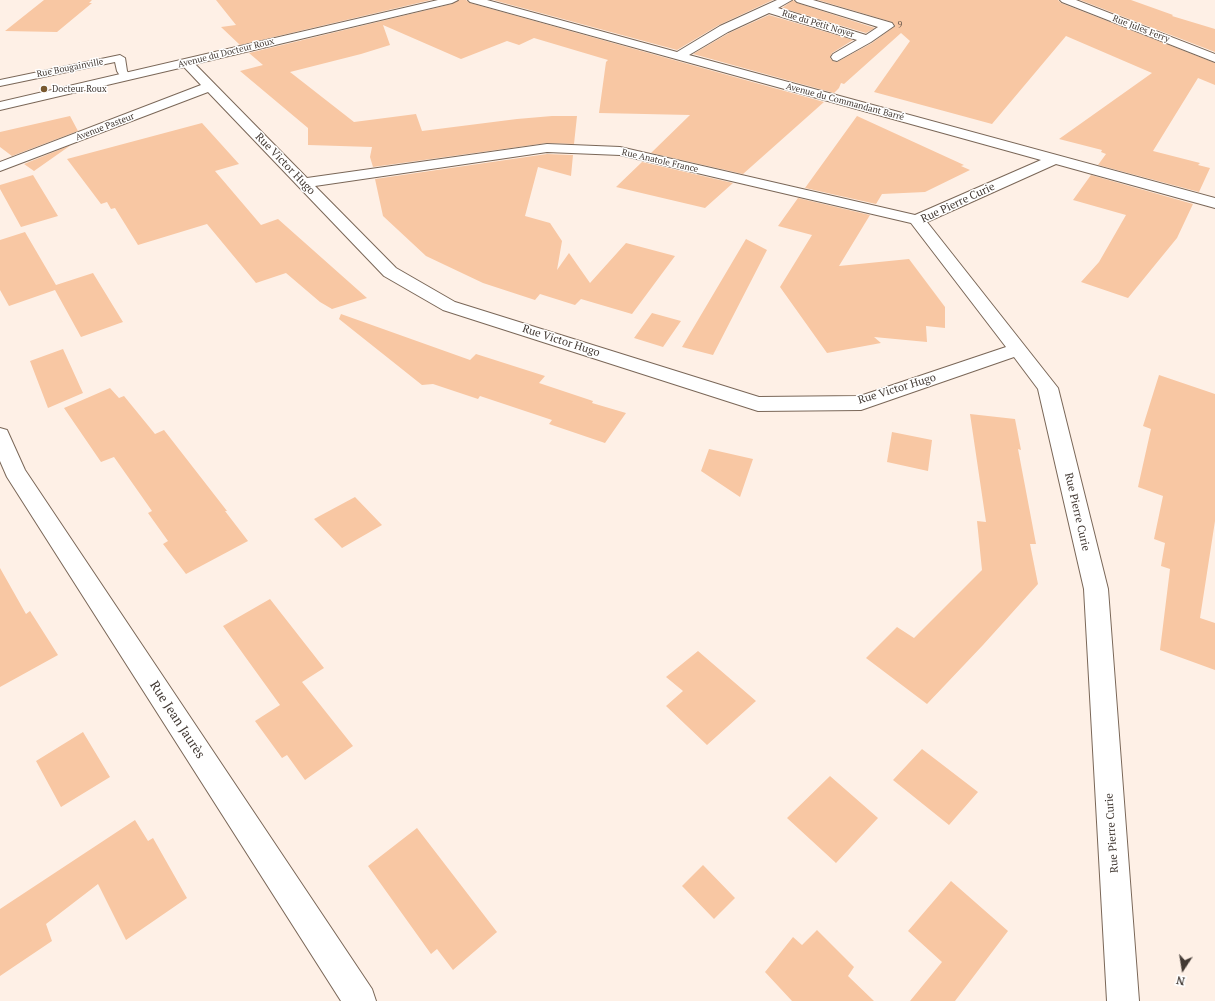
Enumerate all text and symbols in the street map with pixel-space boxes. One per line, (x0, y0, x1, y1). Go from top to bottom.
street label: Rue du Petit Noyer (781, 8, 855, 40)
street label: Rue Jules Ferry (1111, 13, 1171, 45)
house number: 9 (898, 20, 902, 30)
street label: Avenue du Docteur Roux (177, 36, 275, 70)
street label: Rue Bougainville (36, 56, 104, 80)
street label: Avenue du Commandant Barré (785, 81, 905, 123)
marker: Docteur Roux (39, 84, 49, 94)
place label: Docteur Roux (52, 84, 107, 94)
street label: Avenue Pasteur (74, 111, 136, 143)
street label: Rue Victor Hugo (252, 130, 318, 198)
street label: Rue Anatole France (621, 147, 699, 175)
street label: Rue Pierre Curie (919, 180, 997, 226)
street label: Rue Victor Hugo (521, 322, 601, 360)
street label: Rue Victor Hugo (856, 371, 938, 407)
street label: Rue Pierre Curie (1062, 472, 1092, 552)
street label: Rue Jean Jaurès (146, 678, 208, 762)
street label: Rue Pierre Curie (1103, 793, 1121, 873)
north arrow (1163, 949, 1203, 989)
text: N (1175, 973, 1186, 988)

